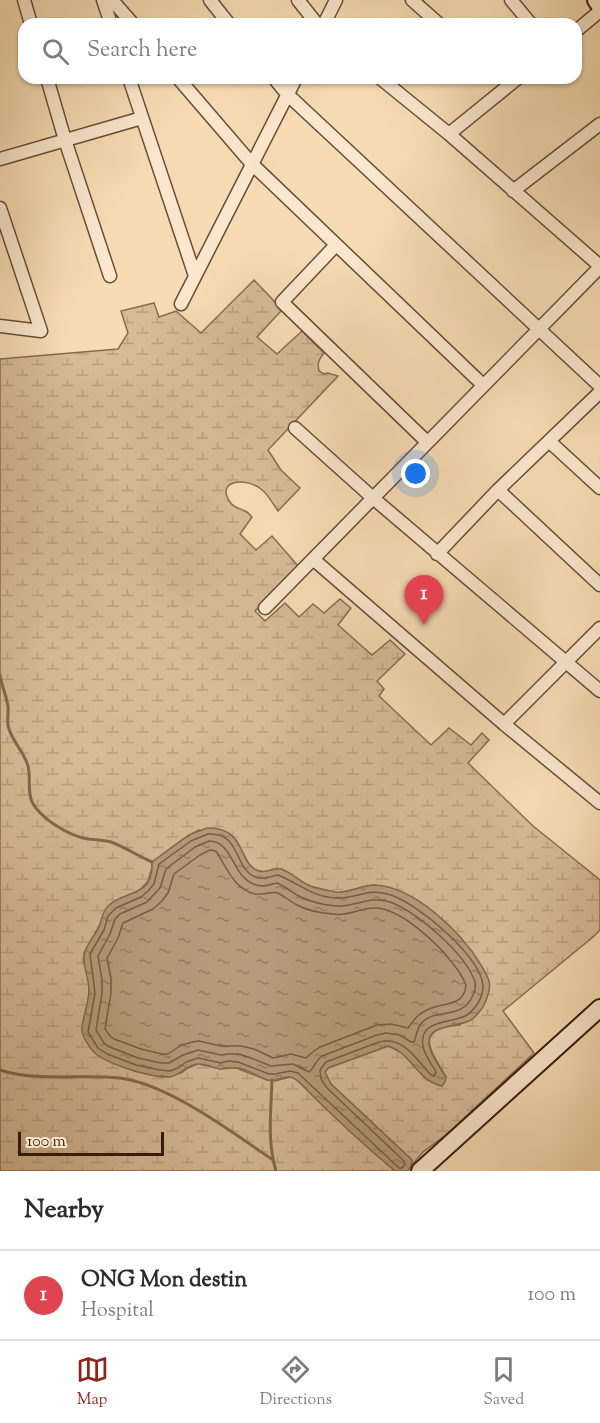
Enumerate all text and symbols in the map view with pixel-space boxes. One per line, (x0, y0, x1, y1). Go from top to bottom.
search box (18, 18, 582, 84)
icon: search (39, 35, 72, 68)
text: Search here (87, 35, 197, 67)
your location (401, 459, 430, 488)
pin: 1 (404, 576, 444, 625)
scale bar (18, 1129, 164, 1156)
text: 100 m (27, 1131, 66, 1154)
text: Nearby (24, 1192, 104, 1229)
text: ONG Mon destin (81, 1265, 247, 1297)
text: 1 (40, 1281, 47, 1310)
text: 100 m (527, 1281, 576, 1310)
text: Hospital (81, 1297, 154, 1326)
tab: Map (76, 1353, 109, 1412)
tab: Directions (260, 1353, 332, 1412)
tab: Saved (483, 1353, 524, 1412)

